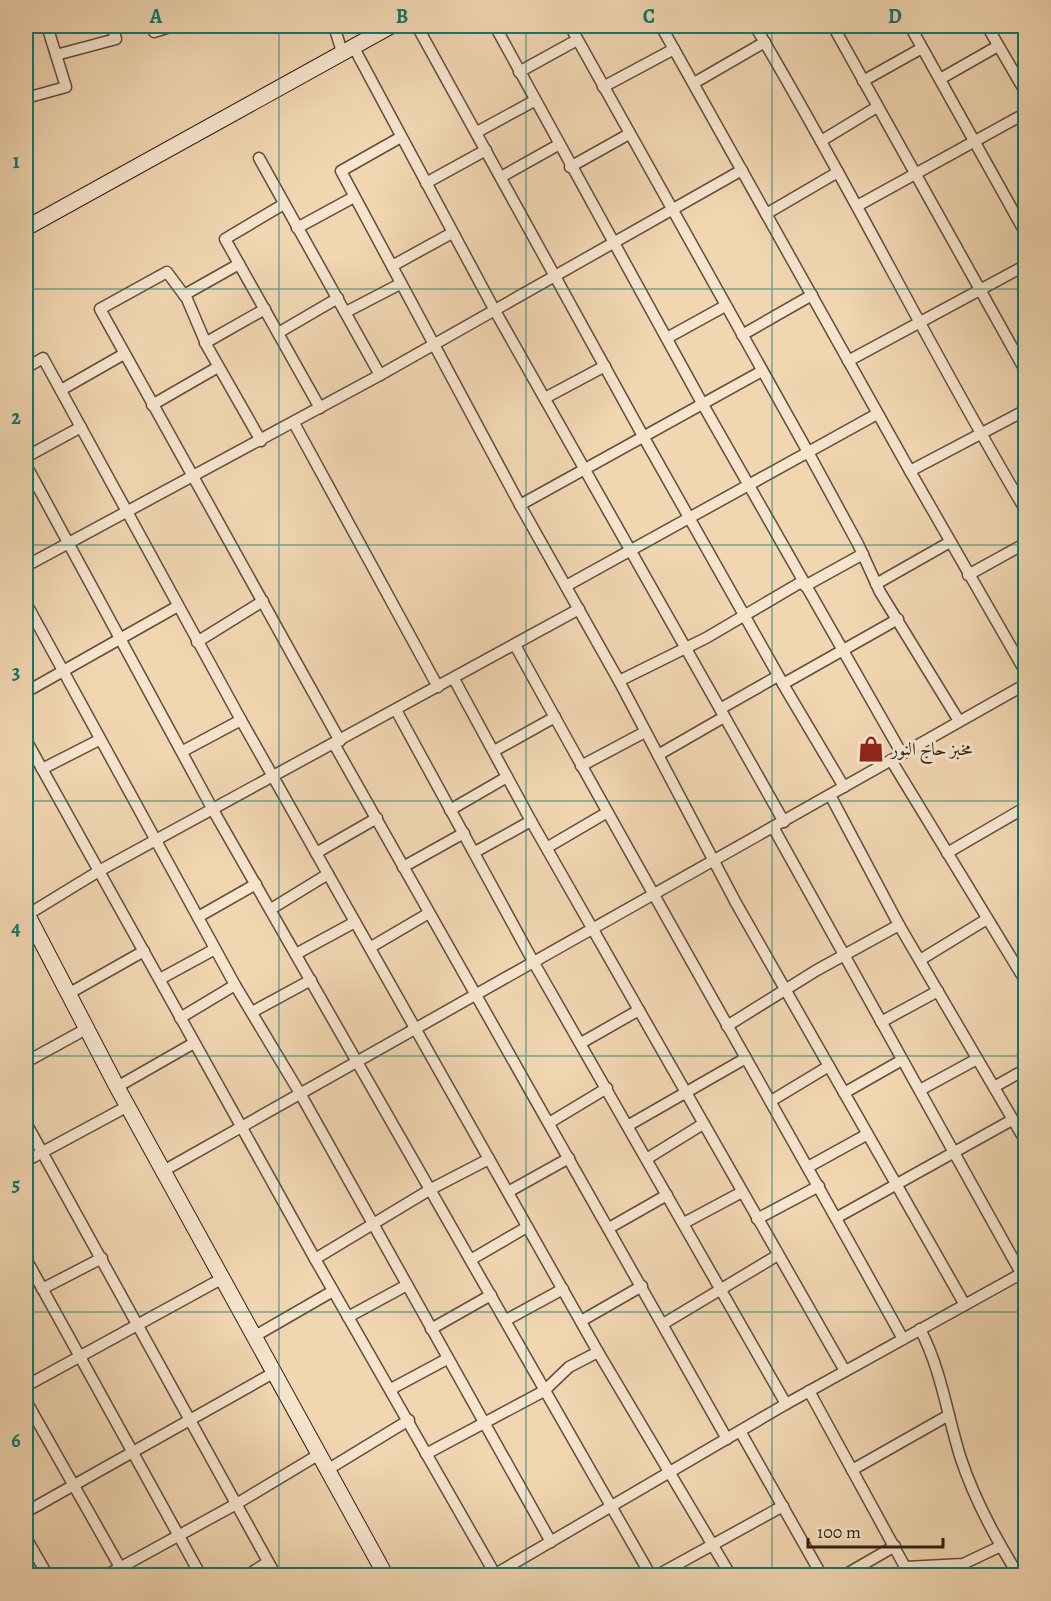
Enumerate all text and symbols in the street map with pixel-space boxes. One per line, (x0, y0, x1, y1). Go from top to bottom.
text: A (149, 3, 163, 30)
text: B (396, 3, 408, 30)
text: C (643, 3, 655, 30)
text: D (888, 3, 902, 30)
text: 1 (12, 148, 20, 175)
text: 2 (11, 404, 21, 431)
text: 3 (12, 659, 20, 686)
shop icon: مخبز حاج النور (856, 734, 886, 764)
place label: مخبز حاج النور (889, 737, 972, 765)
text: 4 (11, 915, 21, 942)
text: 5 (12, 1171, 20, 1198)
text: 6 (11, 1427, 21, 1454)
scale bar (808, 1511, 943, 1549)
text: 100 m (817, 1520, 861, 1544)

